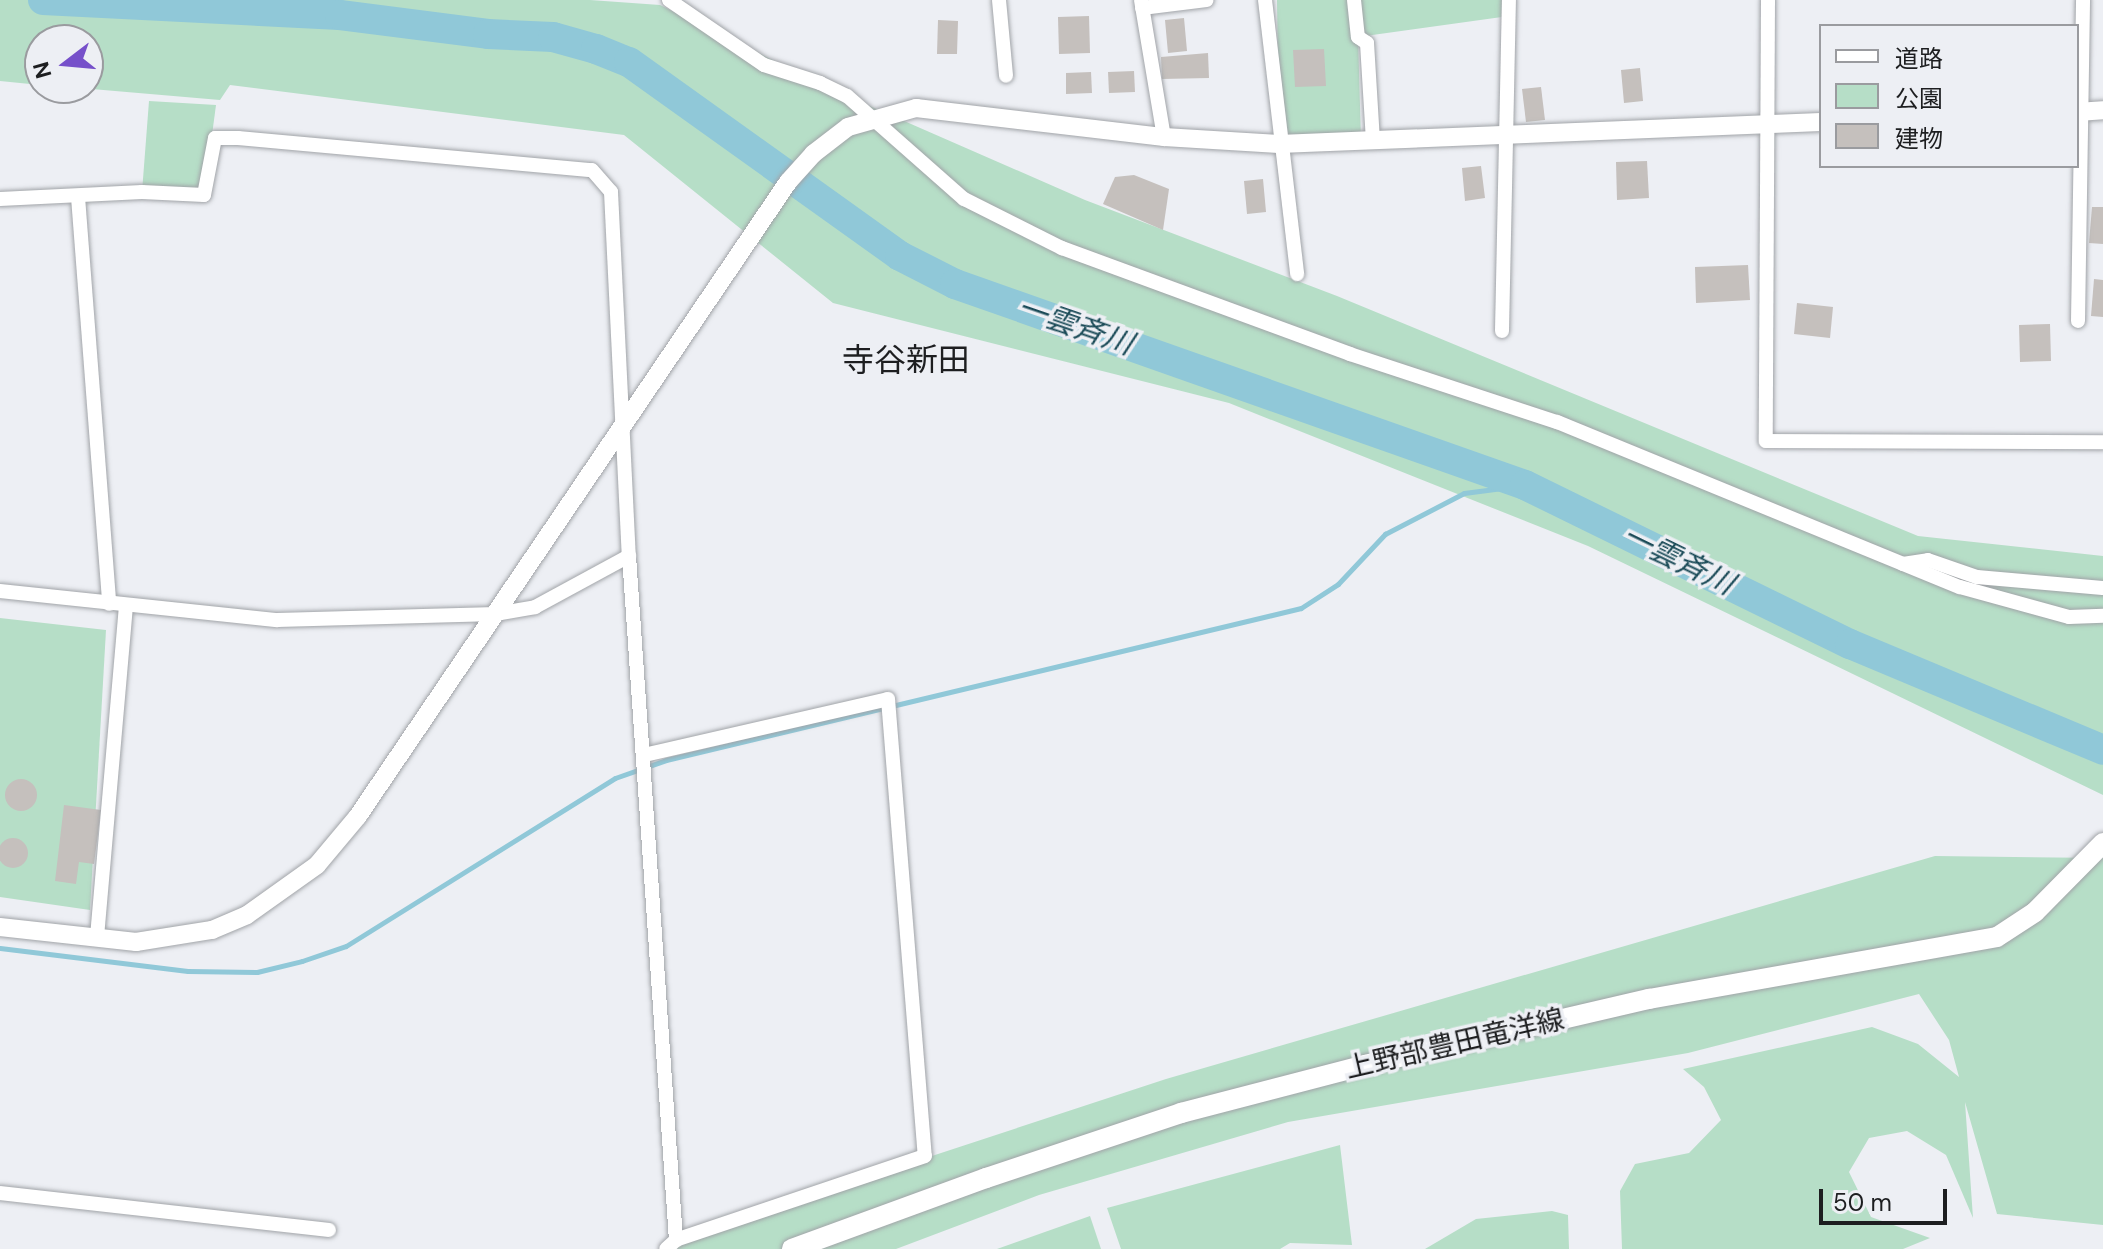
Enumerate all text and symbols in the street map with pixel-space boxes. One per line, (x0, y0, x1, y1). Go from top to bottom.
north arrow (24, 24, 104, 104)
legend (1819, 24, 2079, 168)
text: 道路 (1895, 43, 1943, 74)
text: N (26, 58, 59, 82)
text: 公園 (1895, 83, 1943, 114)
text: 建物 (1895, 123, 1943, 154)
water label: 一雲斉川 (1012, 289, 1138, 363)
district label: 寺谷新田 (842, 341, 970, 379)
water label: 一雲斉川 (1616, 518, 1740, 602)
street label: 上野部豊田竜洋線 (1342, 1002, 1568, 1086)
scale bar (1823, 1173, 1951, 1223)
text: 50 m (1833, 1187, 1892, 1218)

